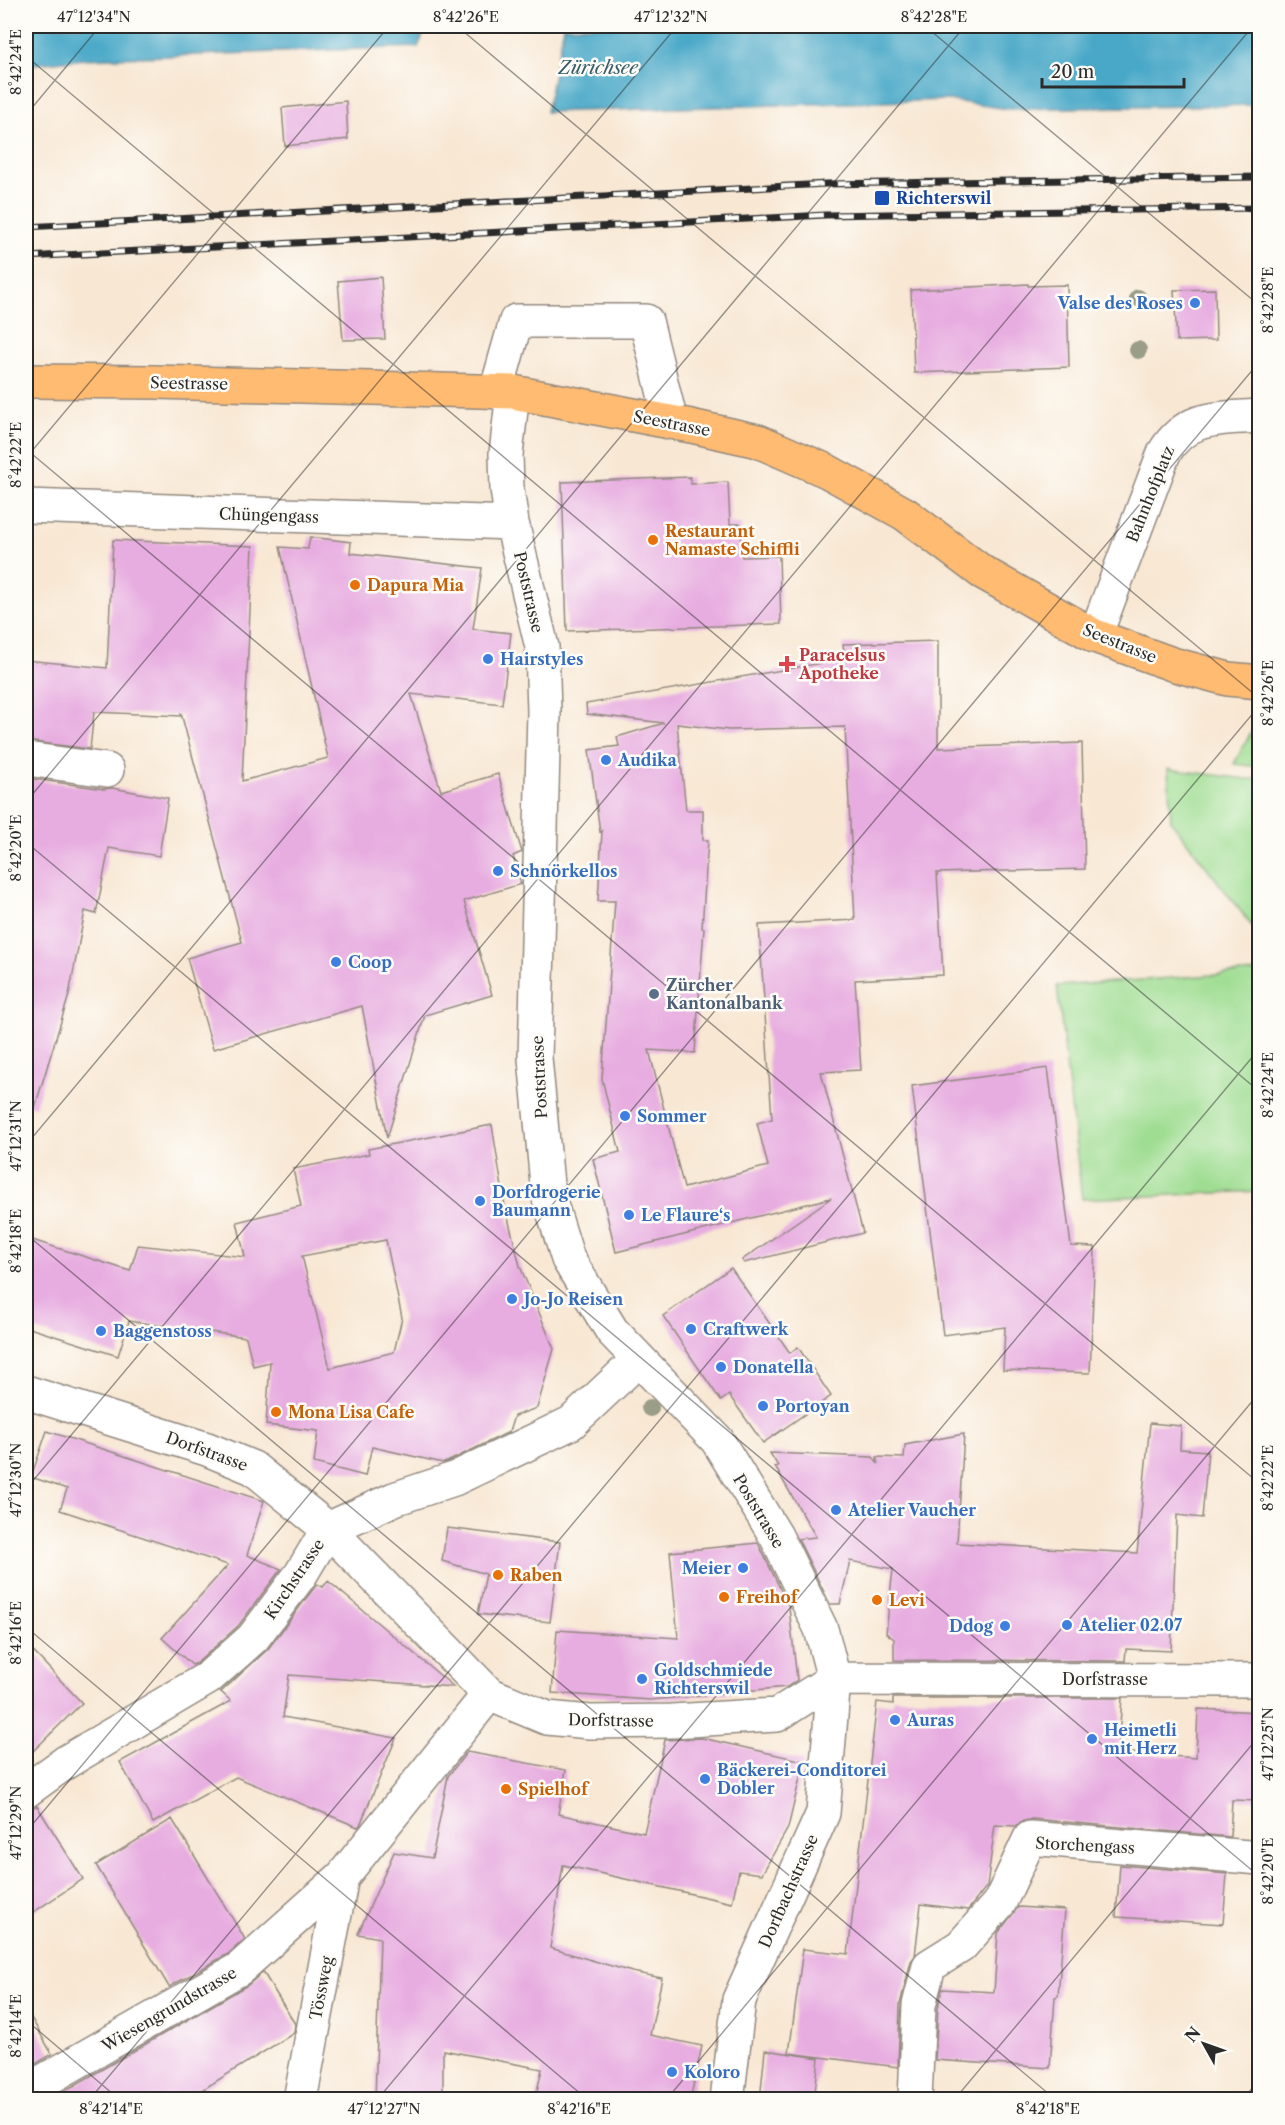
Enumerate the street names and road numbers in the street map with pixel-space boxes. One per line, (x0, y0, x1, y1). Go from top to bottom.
street label: Seestrasse (150, 372, 228, 394)
street label: Seestrasse (632, 406, 712, 440)
street label: Bahnhofplatz (1122, 443, 1178, 545)
street label: Chüngengass (219, 503, 319, 527)
street label: Poststrasse (510, 549, 548, 635)
street label: Seestrasse (1080, 619, 1160, 667)
street label: Poststrasse (527, 1035, 551, 1119)
street label: Dorfstrasse (163, 1427, 251, 1475)
street label: Poststrasse (729, 1470, 789, 1552)
street label: Kirchstrasse (260, 1535, 328, 1623)
street label: Dorfstrasse (1062, 1669, 1148, 1689)
street label: Dorfstrasse (568, 1709, 654, 1731)
street label: Dorfbachstrasse (754, 1831, 822, 1951)
street label: Storchengass (1035, 1832, 1135, 1858)
street label: Tössweg (305, 1954, 337, 2021)
street label: Wiesengrundstrasse (97, 1962, 240, 2056)

